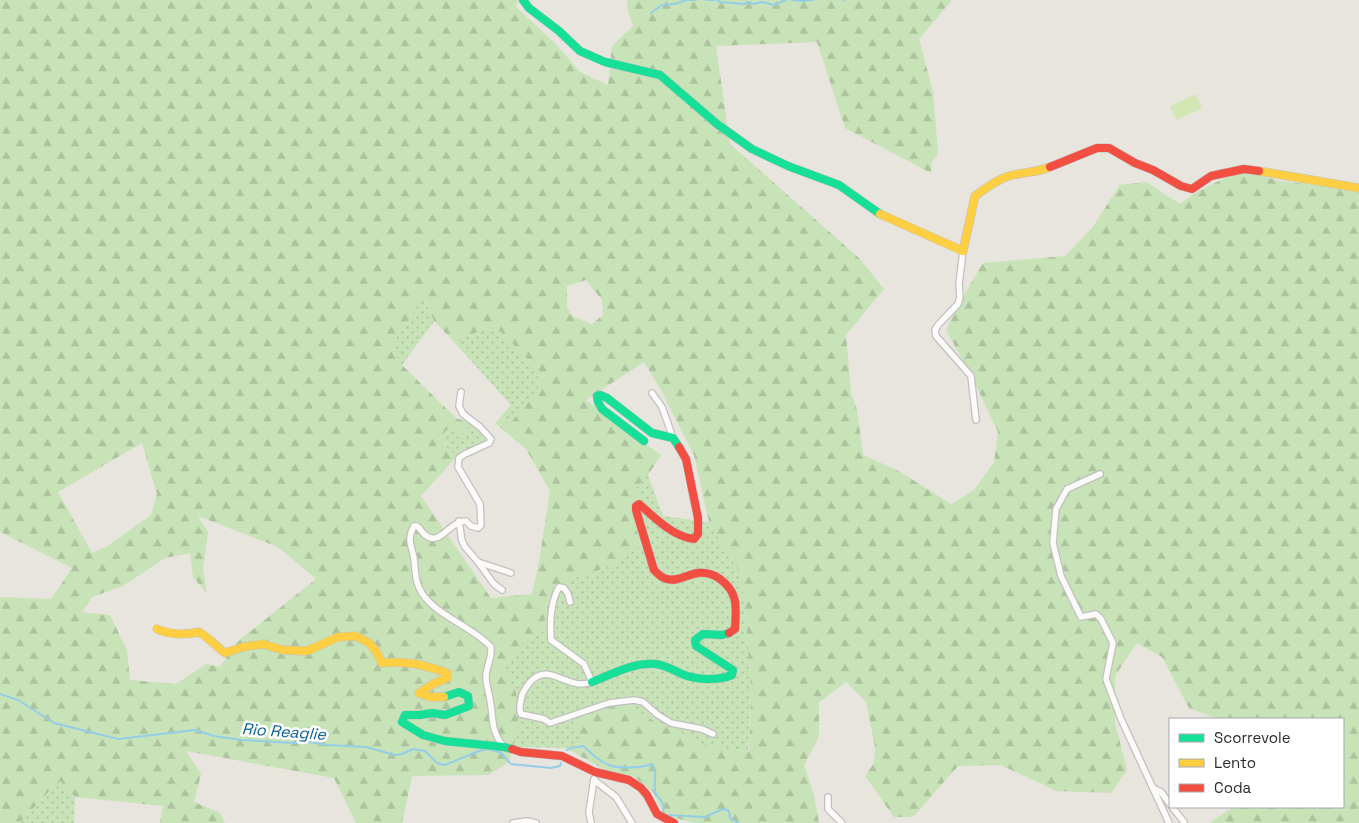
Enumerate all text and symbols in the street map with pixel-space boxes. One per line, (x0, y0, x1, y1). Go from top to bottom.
water label: Rio Reaglie (241, 718, 327, 745)
legend (1169, 718, 1344, 808)
text: Scorrevole (1214, 728, 1291, 747)
text: Lento (1214, 753, 1256, 772)
text: Coda (1214, 778, 1252, 797)

